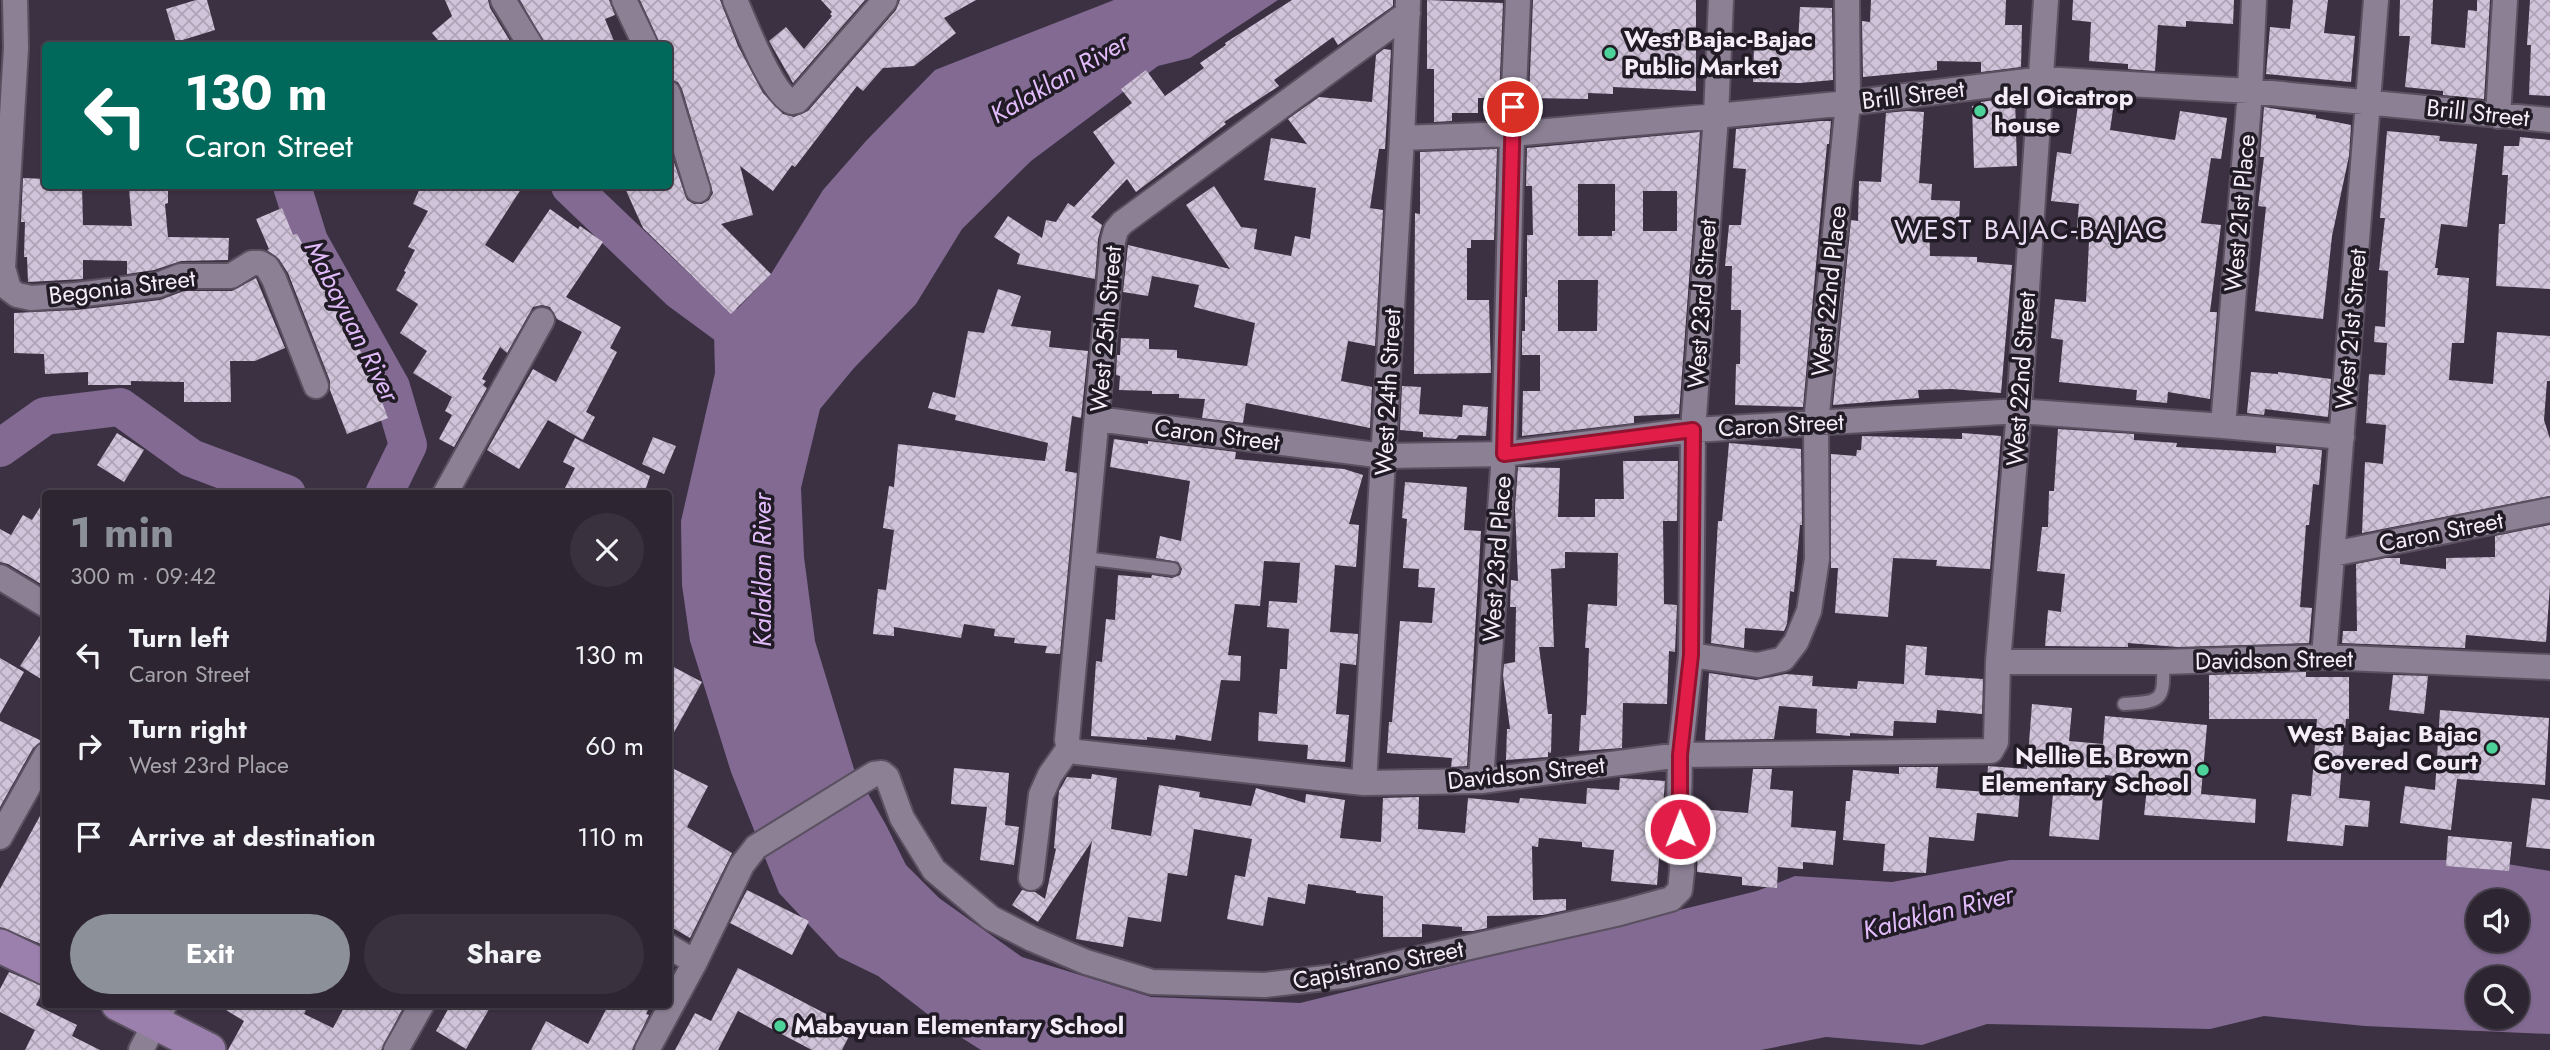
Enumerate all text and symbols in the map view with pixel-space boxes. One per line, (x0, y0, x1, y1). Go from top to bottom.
place label: West Bajac-Bajac Public Market (1624, 21, 1813, 84)
water label: Kalaklan River (983, 22, 1136, 133)
marker: West Bajac-Bajac Public Market (1602, 45, 1618, 61)
text: 130 m (185, 58, 328, 128)
icon: left (70, 70, 161, 161)
street label: Brill Street (1860, 71, 1967, 118)
pin (1483, 77, 1543, 137)
place label: del Oicatrop house (1994, 79, 2134, 142)
icon: arrive (1494, 88, 1532, 126)
street label: Brill Street (2425, 90, 2532, 135)
marker: del Oicatrop house (1972, 103, 1988, 119)
text: Caron Street (185, 123, 353, 169)
street label: West 21st Place (2215, 133, 2264, 293)
street label: West 22nd Place (1802, 204, 1855, 378)
district label: WEST BAJAC-BAJAC (1894, 209, 2166, 250)
street label: West 23rd Street (1678, 218, 1725, 390)
water label: Mabayuan River (295, 234, 410, 409)
street label: West 25th Street (1081, 244, 1130, 414)
street label: West 21st Street (2326, 247, 2375, 411)
street label: Begonia Street (47, 260, 197, 313)
street label: West 22nd Street (1997, 290, 2044, 467)
street label: West 24th Street (1366, 307, 1409, 476)
street label: Caron Street (1717, 404, 1845, 445)
street label: Caron Street (1152, 409, 1282, 460)
street label: West 23rd Place (1473, 475, 1520, 643)
water label: Kalaklan River (743, 492, 781, 647)
text: 1 min (70, 502, 174, 563)
street label: Caron Street (2376, 502, 2506, 561)
button: close (570, 513, 644, 587)
text: 300 m · 09:42 (70, 559, 216, 593)
text: Turn left (129, 619, 229, 657)
icon: left (70, 636, 108, 674)
text: 130 m (574, 636, 644, 674)
street label: Davidson Street (2195, 641, 2354, 678)
text: Caron Street (129, 657, 250, 691)
text: Turn right (129, 710, 247, 748)
place label: West Bajac Bajac Covered Court (2287, 716, 2478, 779)
icon: right (70, 727, 108, 765)
text: 60 m (585, 727, 644, 765)
place label: Nellie E. Brown Elementary School (1981, 738, 2189, 801)
marker: West Bajac Bajac Covered Court (2484, 740, 2500, 756)
street label: Davidson Street (1446, 747, 1607, 798)
text: West 23rd Place (129, 748, 289, 782)
marker: Nellie E. Brown Elementary School (2195, 762, 2211, 778)
position arrow (1643, 792, 1717, 866)
icon: arrive (70, 818, 108, 856)
text: Arrive at destination (129, 818, 376, 856)
text: 110 m (577, 818, 644, 856)
water label: Kalaklan River (1859, 875, 2019, 949)
map controls (2466, 889, 2529, 1029)
button: sound (2466, 889, 2529, 952)
button: Exit (70, 914, 350, 994)
button: Share (364, 914, 644, 994)
street label: Capistrano Street (1290, 931, 1467, 998)
button: search (2466, 966, 2529, 1029)
place label: Mabayuan Elementary School (794, 1008, 1124, 1043)
marker: Mabayuan Elementary School (772, 1018, 788, 1034)

